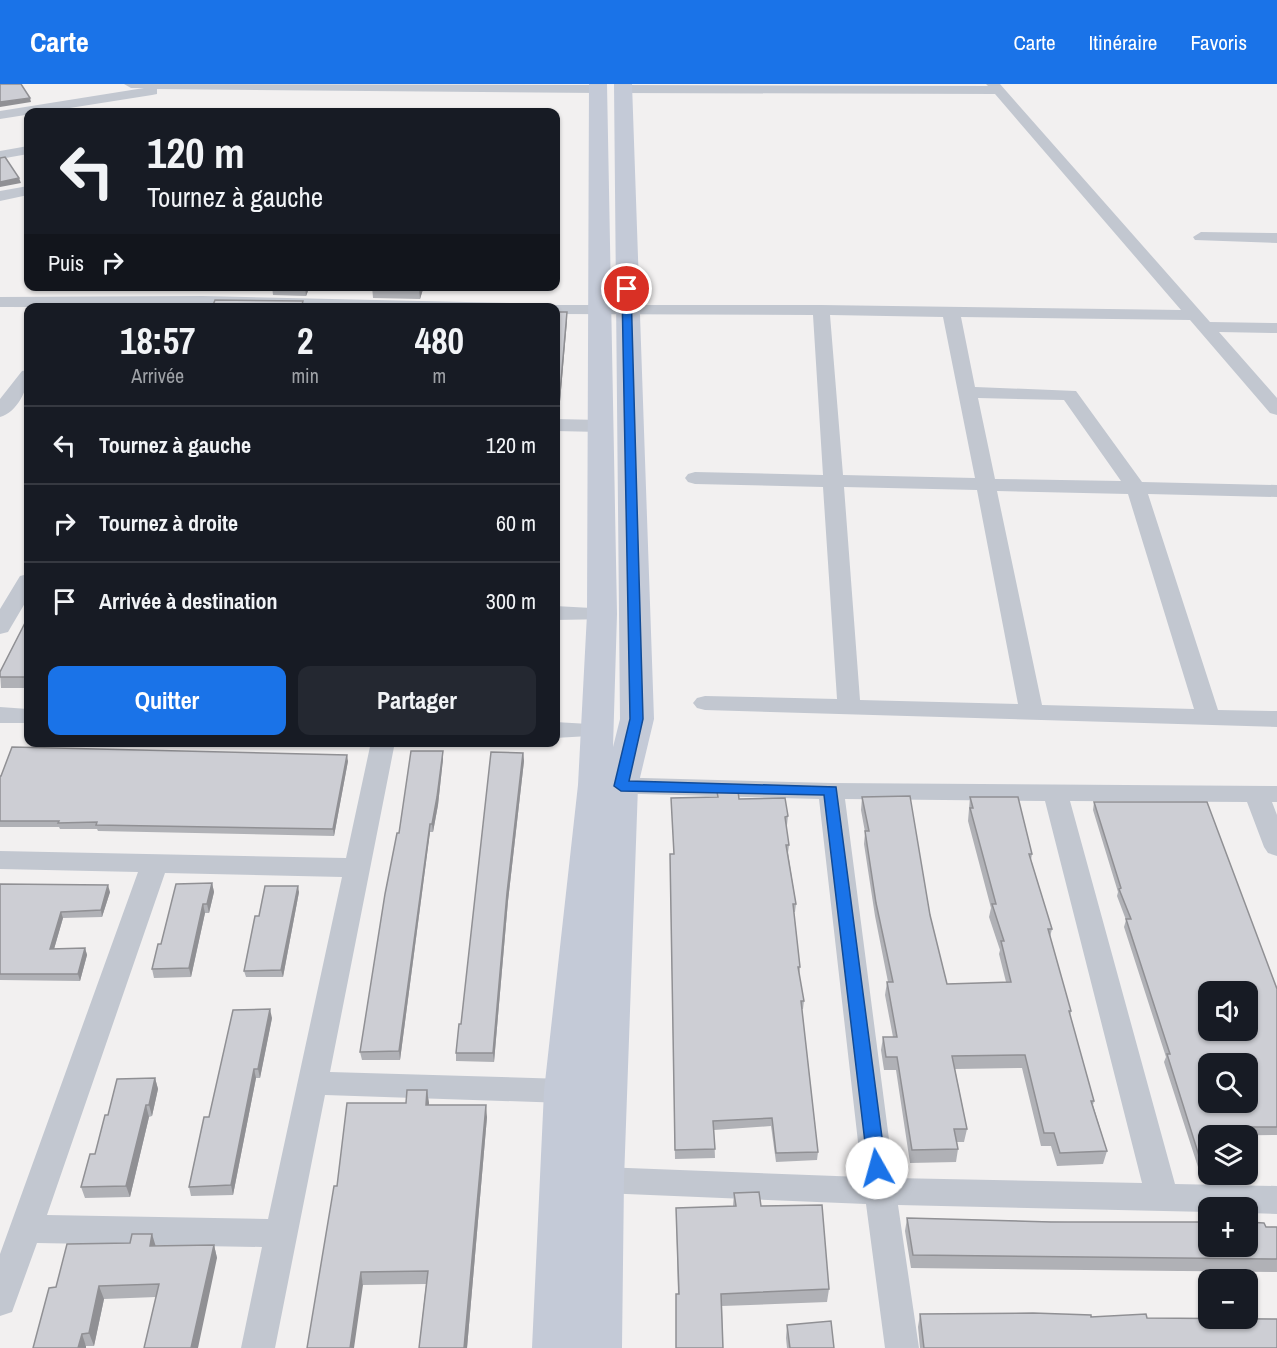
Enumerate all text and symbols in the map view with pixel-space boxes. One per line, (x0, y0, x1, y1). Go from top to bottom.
text: Carte (30, 23, 89, 61)
text: Carte (1013, 28, 1056, 57)
text: Itinéraire (1089, 28, 1157, 57)
text: Favoris (1190, 28, 1247, 57)
text: 120 m (147, 125, 245, 181)
icon: left (48, 132, 126, 210)
text: Tournez à gauche (147, 179, 323, 215)
icon: right (96, 246, 129, 279)
text: Puis (48, 248, 84, 278)
pin (601, 263, 652, 314)
icon: arrive (610, 272, 643, 305)
text: 18:57 (120, 317, 195, 365)
text: 2 (297, 317, 313, 365)
text: 480 (415, 317, 464, 365)
text: Arrivée (131, 362, 184, 389)
text: min (291, 362, 319, 389)
text: m (433, 362, 446, 389)
icon: left (48, 429, 81, 462)
text: Tournez à gauche (99, 430, 251, 460)
text: 120 m (486, 430, 536, 460)
icon: right (48, 507, 81, 540)
text: Tournez à droite (99, 508, 238, 538)
text: 60 m (496, 508, 536, 538)
icon: arrive (48, 585, 81, 618)
text: Arrivée à destination (99, 586, 277, 616)
text: 300 m (486, 586, 536, 616)
button: Quitter (48, 666, 286, 735)
button: Partager (298, 666, 536, 735)
map controls (1198, 981, 1258, 1329)
button: sound (1198, 981, 1258, 1041)
button: search (1198, 1053, 1258, 1113)
button: layers (1198, 1125, 1258, 1185)
position arrow (845, 1136, 909, 1200)
button: + (1198, 1197, 1258, 1257)
button: − (1198, 1269, 1258, 1329)

